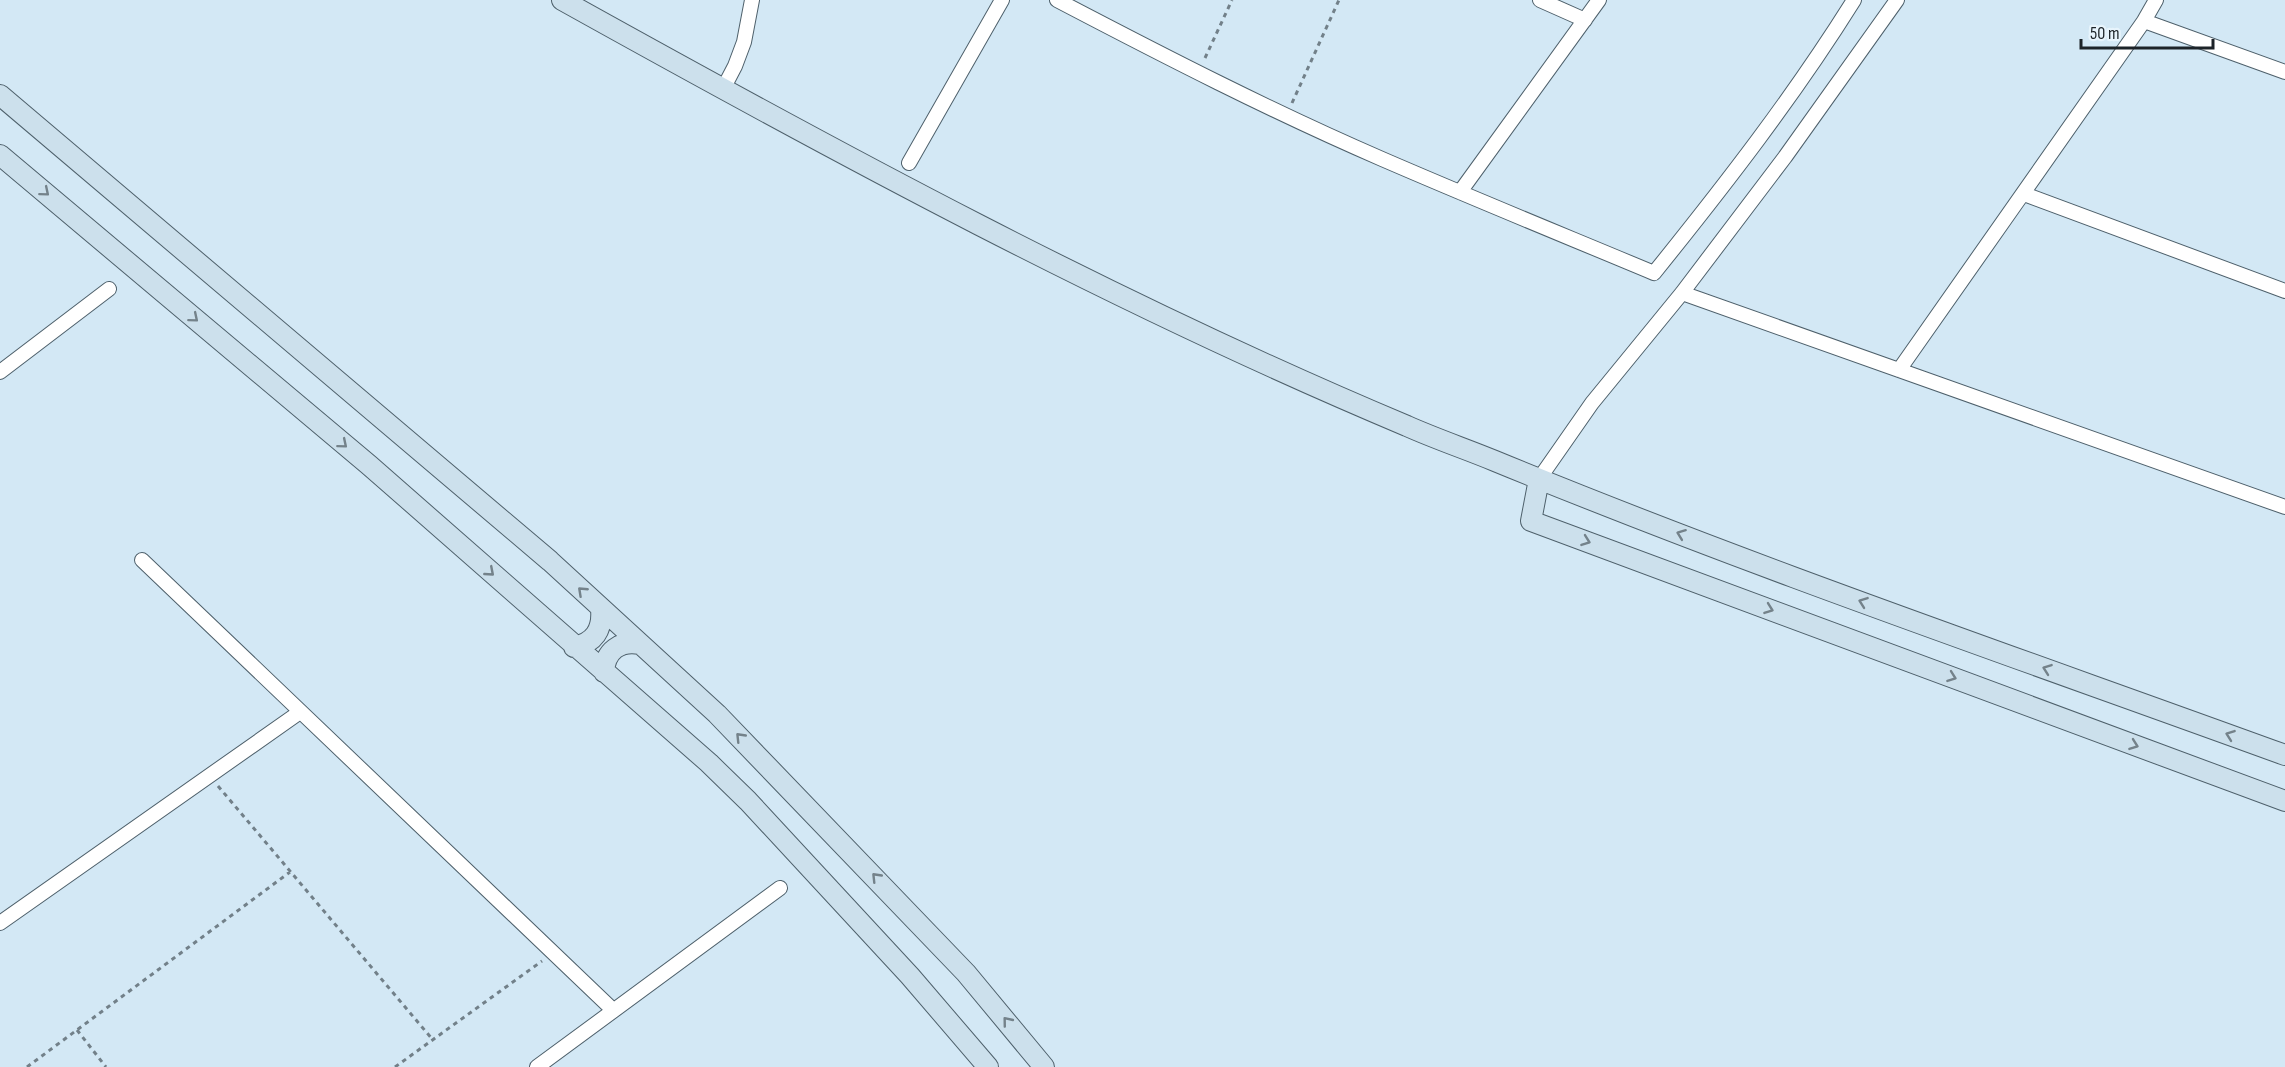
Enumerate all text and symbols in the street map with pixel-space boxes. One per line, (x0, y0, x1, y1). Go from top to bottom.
scale bar (2081, 12, 2213, 50)
text: 50 m (2090, 23, 2120, 44)
one-way arrow (38, 185, 49, 196)
one-way arrow (187, 311, 198, 322)
one-way arrow (336, 436, 347, 447)
one-way arrow (1676, 529, 1686, 542)
one-way arrow (1580, 534, 1591, 547)
one-way arrow (483, 565, 494, 576)
one-way arrow (578, 587, 588, 598)
one-way arrow (1858, 597, 1869, 610)
one-way arrow (1763, 602, 1774, 615)
one-way arrow (2042, 663, 2053, 676)
one-way arrow (1945, 670, 1956, 682)
one-way arrow (2225, 730, 2236, 743)
one-way arrow (737, 734, 748, 745)
one-way arrow (2129, 737, 2139, 750)
one-way arrow (872, 874, 883, 884)
one-way arrow (1004, 1017, 1015, 1028)

